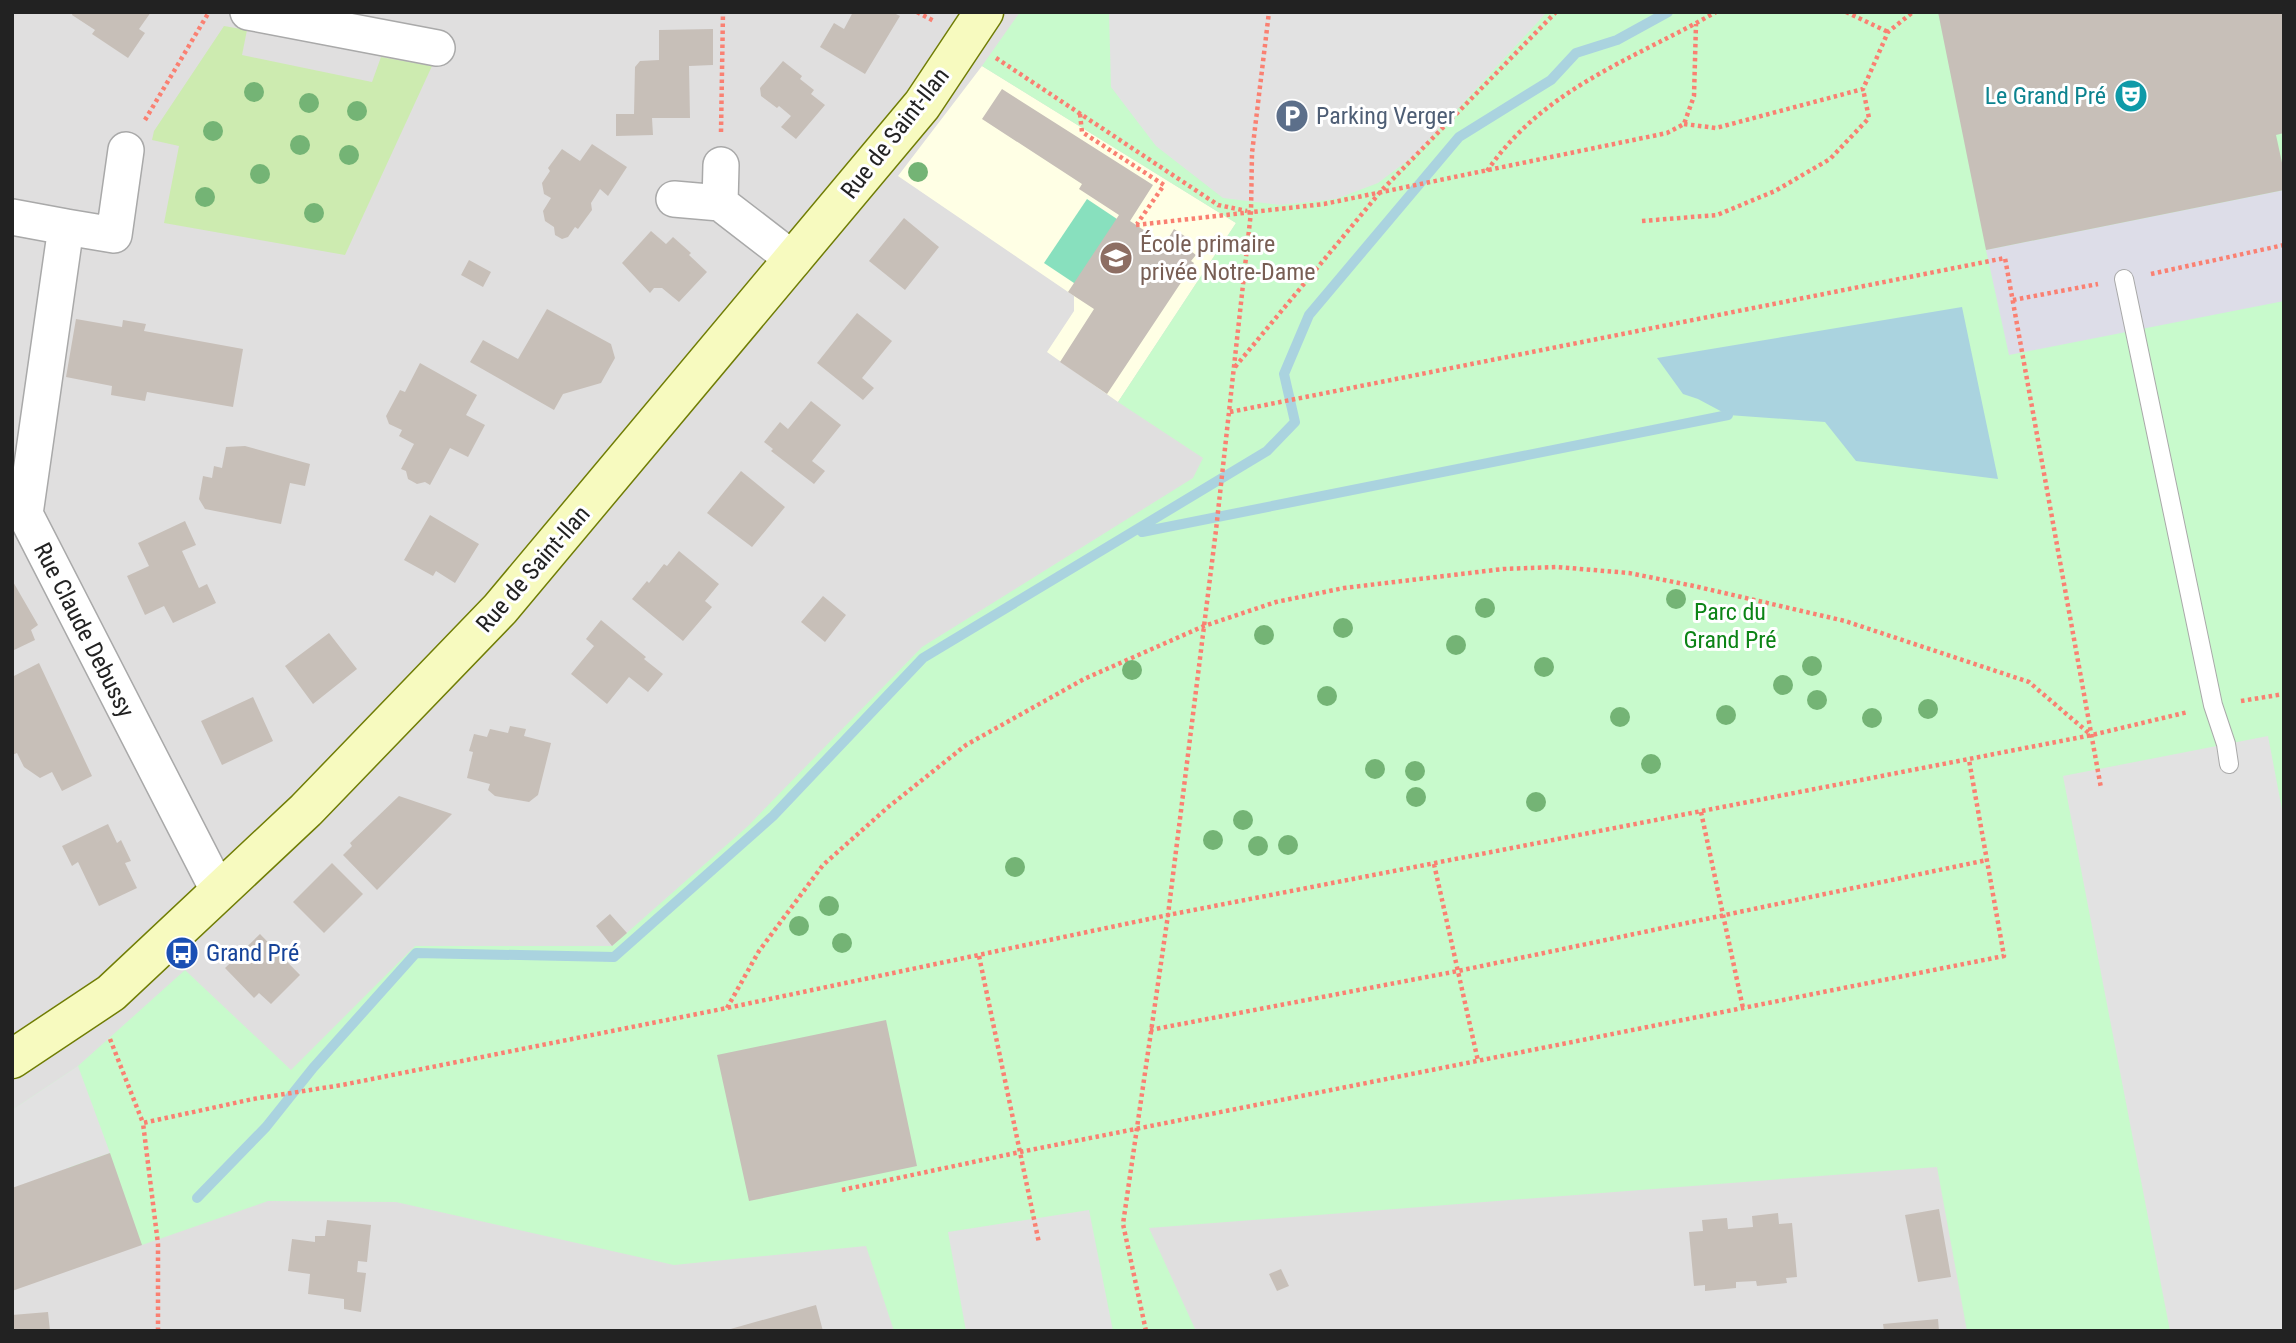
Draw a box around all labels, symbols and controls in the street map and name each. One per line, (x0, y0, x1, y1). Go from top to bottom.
street label: Rue de Saint-Ilan (835, 62, 955, 204)
theatre icon: Le Grand Pré (2112, 77, 2150, 115)
place label: Le Grand Pré (1985, 82, 2106, 110)
parking icon: Parking Verger (1273, 97, 1311, 135)
place label: Parking Verger (1316, 102, 1455, 130)
place label: École primaire privée Notre-Dame (1140, 230, 1316, 286)
school or university icon: École primaire privée Notre-Dame (1097, 239, 1135, 277)
street label: Rue de Saint-Ilan (470, 500, 596, 638)
street label: Rue Claude Debussy (28, 538, 140, 722)
park label: Parc du Grand Pré (1683, 598, 1777, 654)
bus stop icon: Grand Pré (163, 934, 201, 972)
place label: Grand Pré (206, 939, 299, 967)

